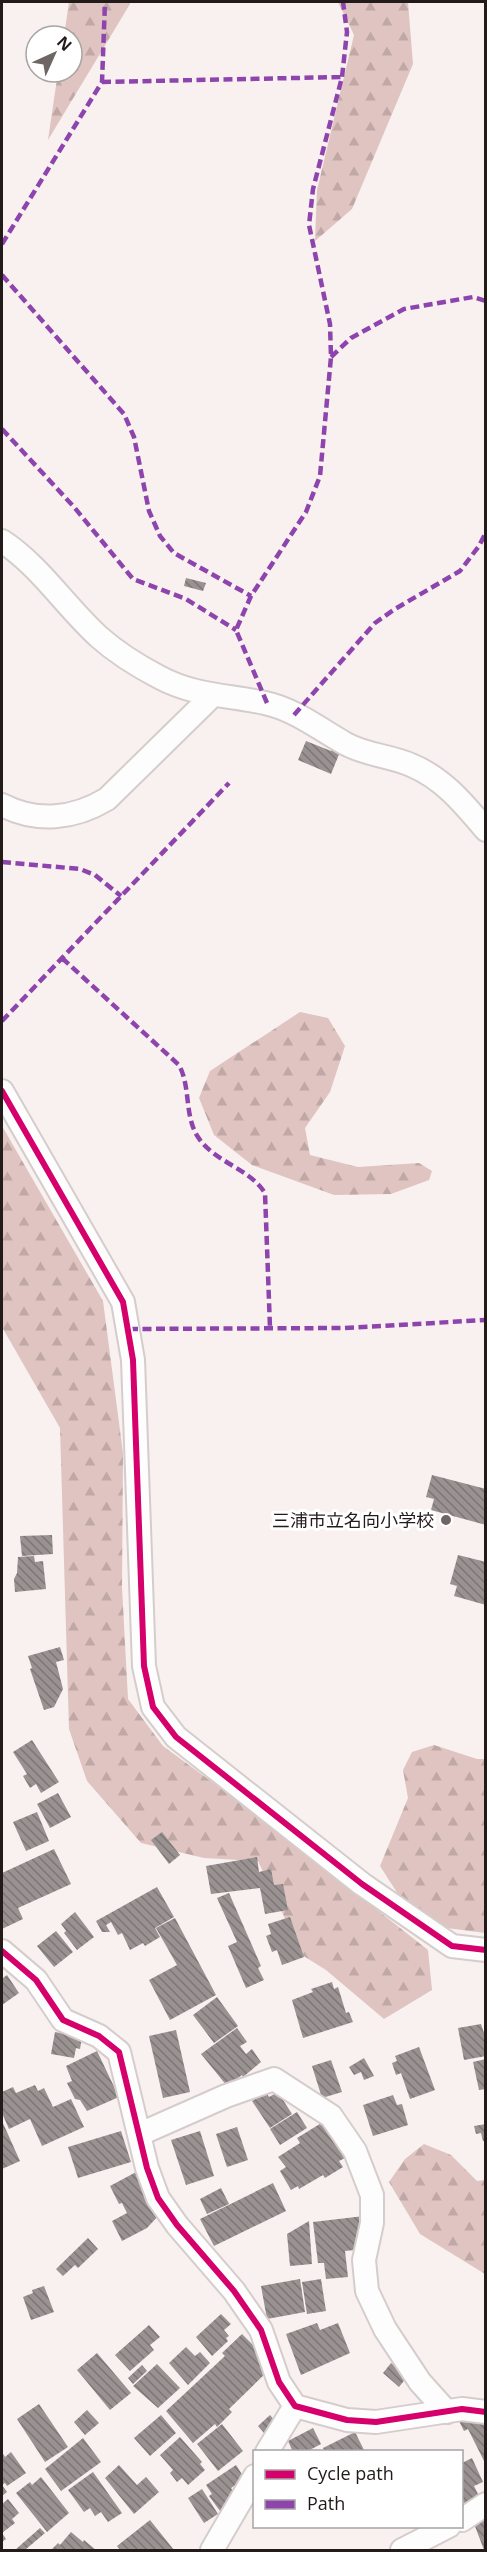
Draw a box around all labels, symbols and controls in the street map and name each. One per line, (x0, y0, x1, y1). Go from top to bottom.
north arrow (24, 24, 84, 84)
text: N (52, 31, 77, 56)
place label: 三浦市立名向小学校 (272, 1508, 434, 1532)
marker: 三浦市立名向小学校 (439, 1513, 453, 1527)
legend (253, 2450, 463, 2528)
text: Cycle path (307, 2461, 394, 2485)
text: Path (307, 2491, 345, 2515)

